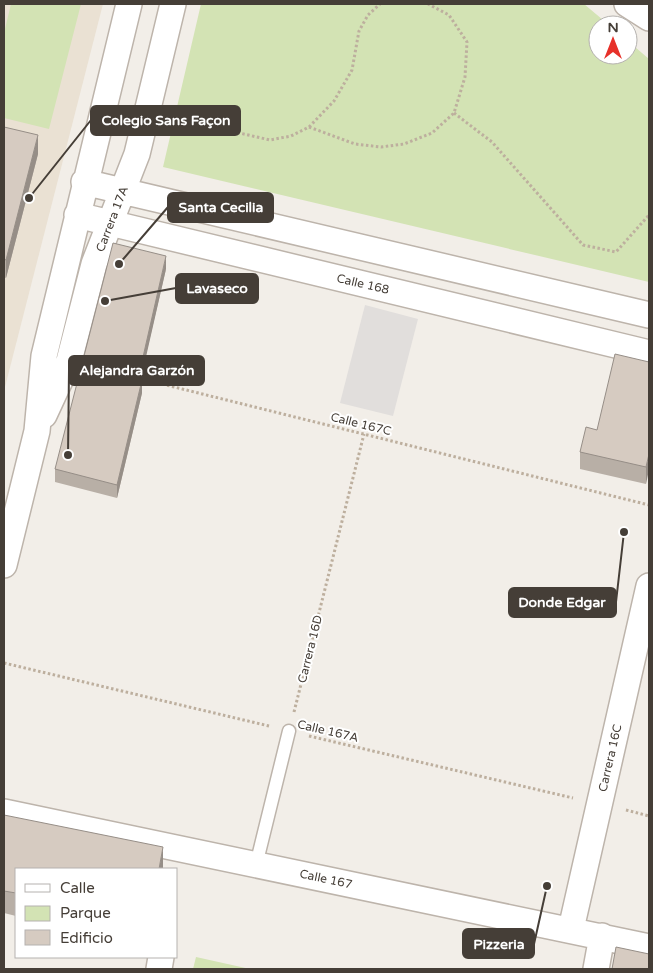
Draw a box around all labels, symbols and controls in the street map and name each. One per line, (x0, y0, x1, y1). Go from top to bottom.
north arrow (588, 15, 638, 65)
text: N (607, 19, 619, 36)
callout: Colegio Sans Façon (91, 106, 240, 135)
text: Colegio Sans Façon (101, 112, 231, 129)
street label: Carrera 17A (93, 184, 131, 254)
callout: Santa Cecilia (168, 193, 273, 222)
text: Santa Cecilia (179, 199, 264, 216)
street label: Calle 168 (335, 271, 391, 297)
callout: Lavaseco (176, 274, 258, 303)
text: Lavaseco (186, 280, 248, 297)
callout: Alejandra Garzón (69, 356, 204, 385)
text: Alejandra Garzón (79, 362, 195, 379)
street label: Calle 167C (329, 410, 393, 438)
callout: Donde Edgar (509, 588, 616, 617)
text: Donde Edgar (518, 594, 606, 611)
street label: Carrera 16D (295, 614, 325, 684)
street label: Calle 167A (296, 717, 360, 745)
street label: Carrera 16C (595, 723, 625, 793)
street label: Calle 167 (298, 867, 354, 891)
legend (15, 868, 178, 958)
text: Calle (60, 879, 95, 897)
text: Parque (60, 904, 111, 922)
text: Edificio (60, 929, 113, 947)
callout: Pizzeria (463, 929, 534, 958)
text: Pizzeria (473, 936, 525, 953)

